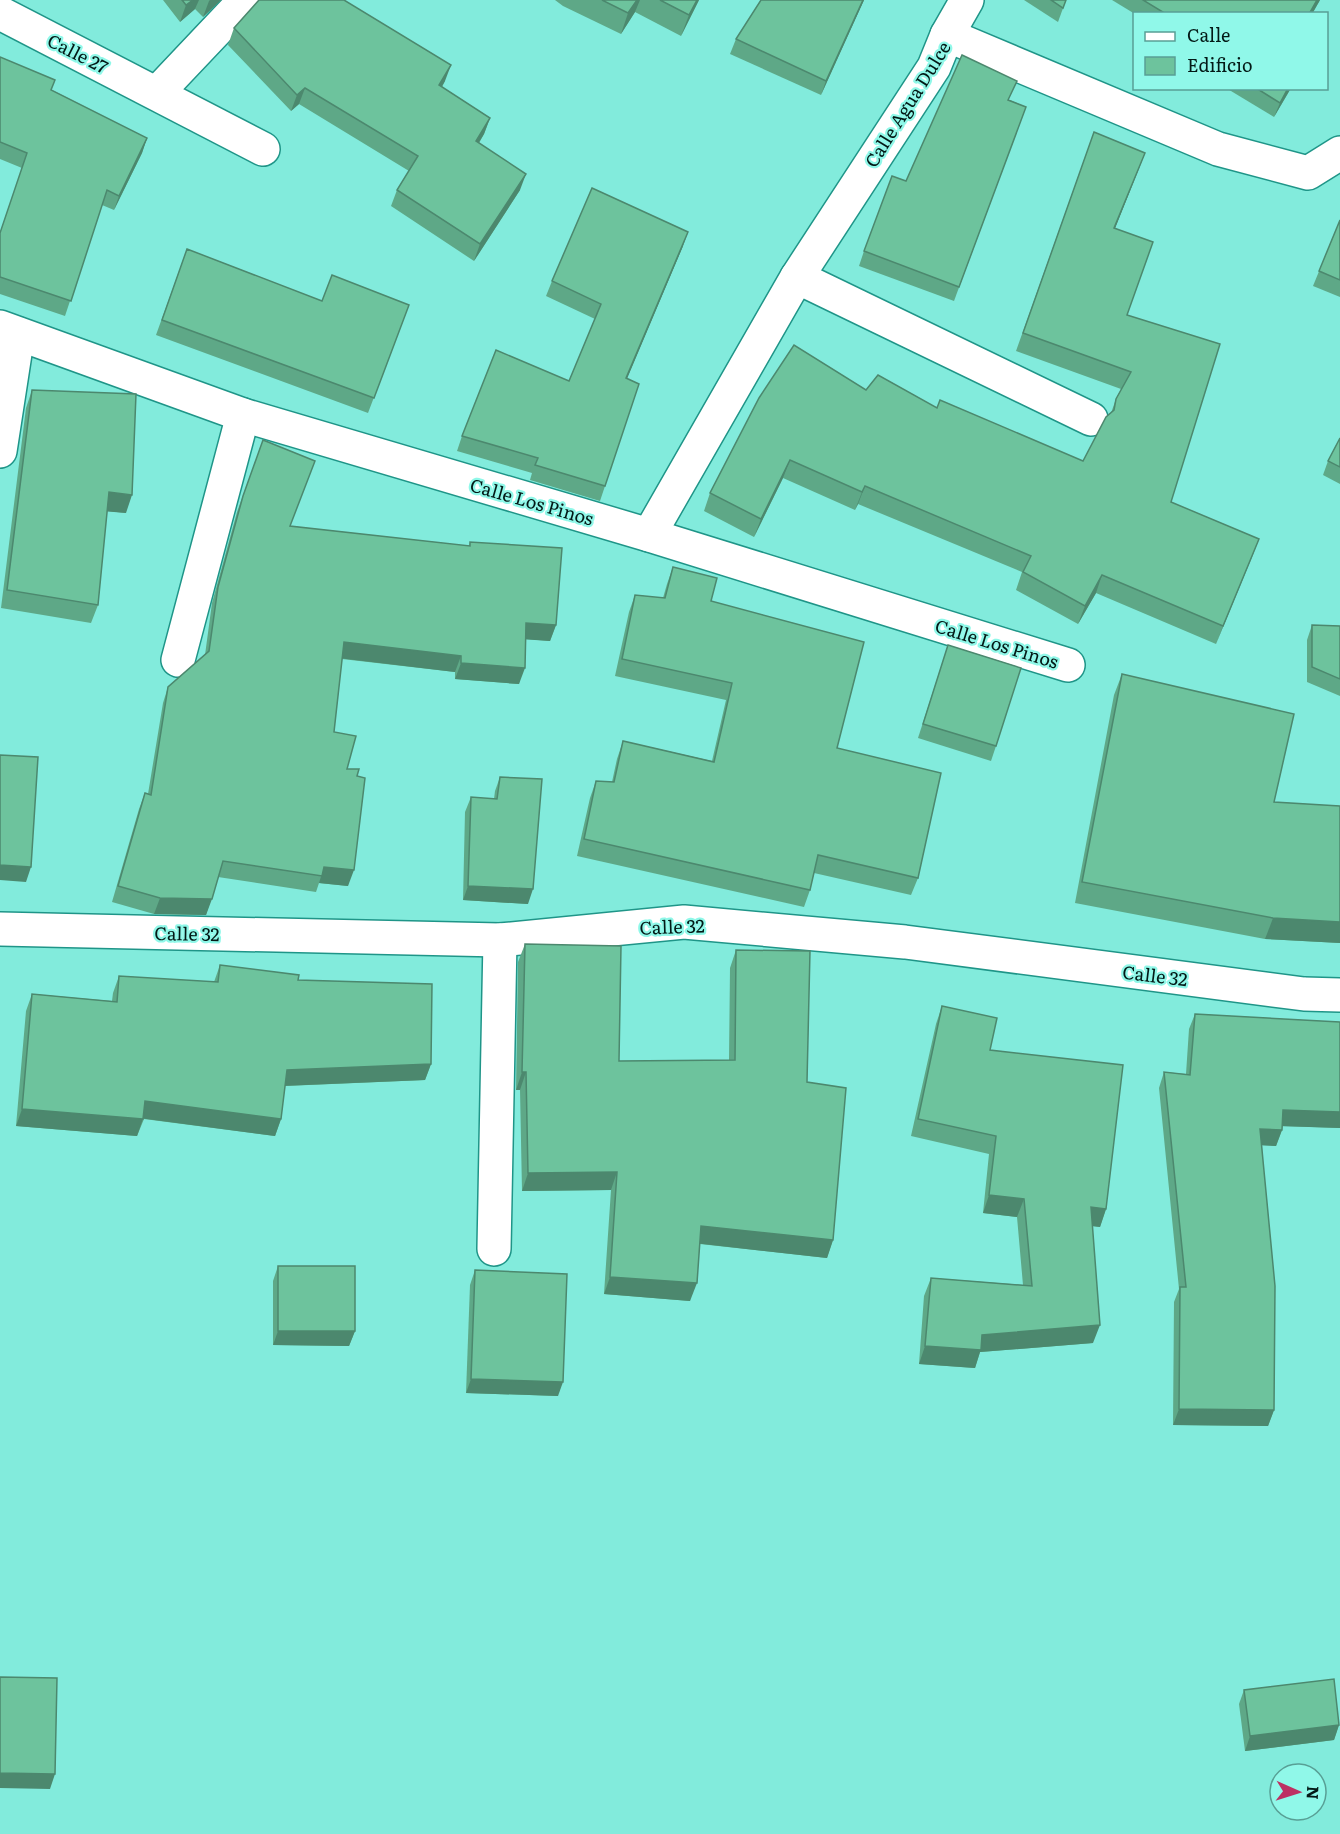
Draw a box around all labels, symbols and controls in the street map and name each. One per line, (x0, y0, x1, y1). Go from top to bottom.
legend (1133, 12, 1328, 90)
text: Calle (1187, 21, 1230, 48)
street label: Calle 27 (43, 26, 113, 80)
street label: Calle Agua Dulce (857, 36, 957, 172)
text: Edificio (1187, 51, 1253, 78)
street label: Calle Los Pinos (467, 470, 597, 532)
street label: Calle Los Pinos (932, 611, 1062, 675)
street label: Calle 32 (639, 911, 705, 941)
street label: Calle 32 (154, 919, 220, 947)
street label: Calle 32 (1121, 958, 1189, 992)
north arrow (1268, 1762, 1328, 1822)
text: N (1302, 1785, 1326, 1800)

